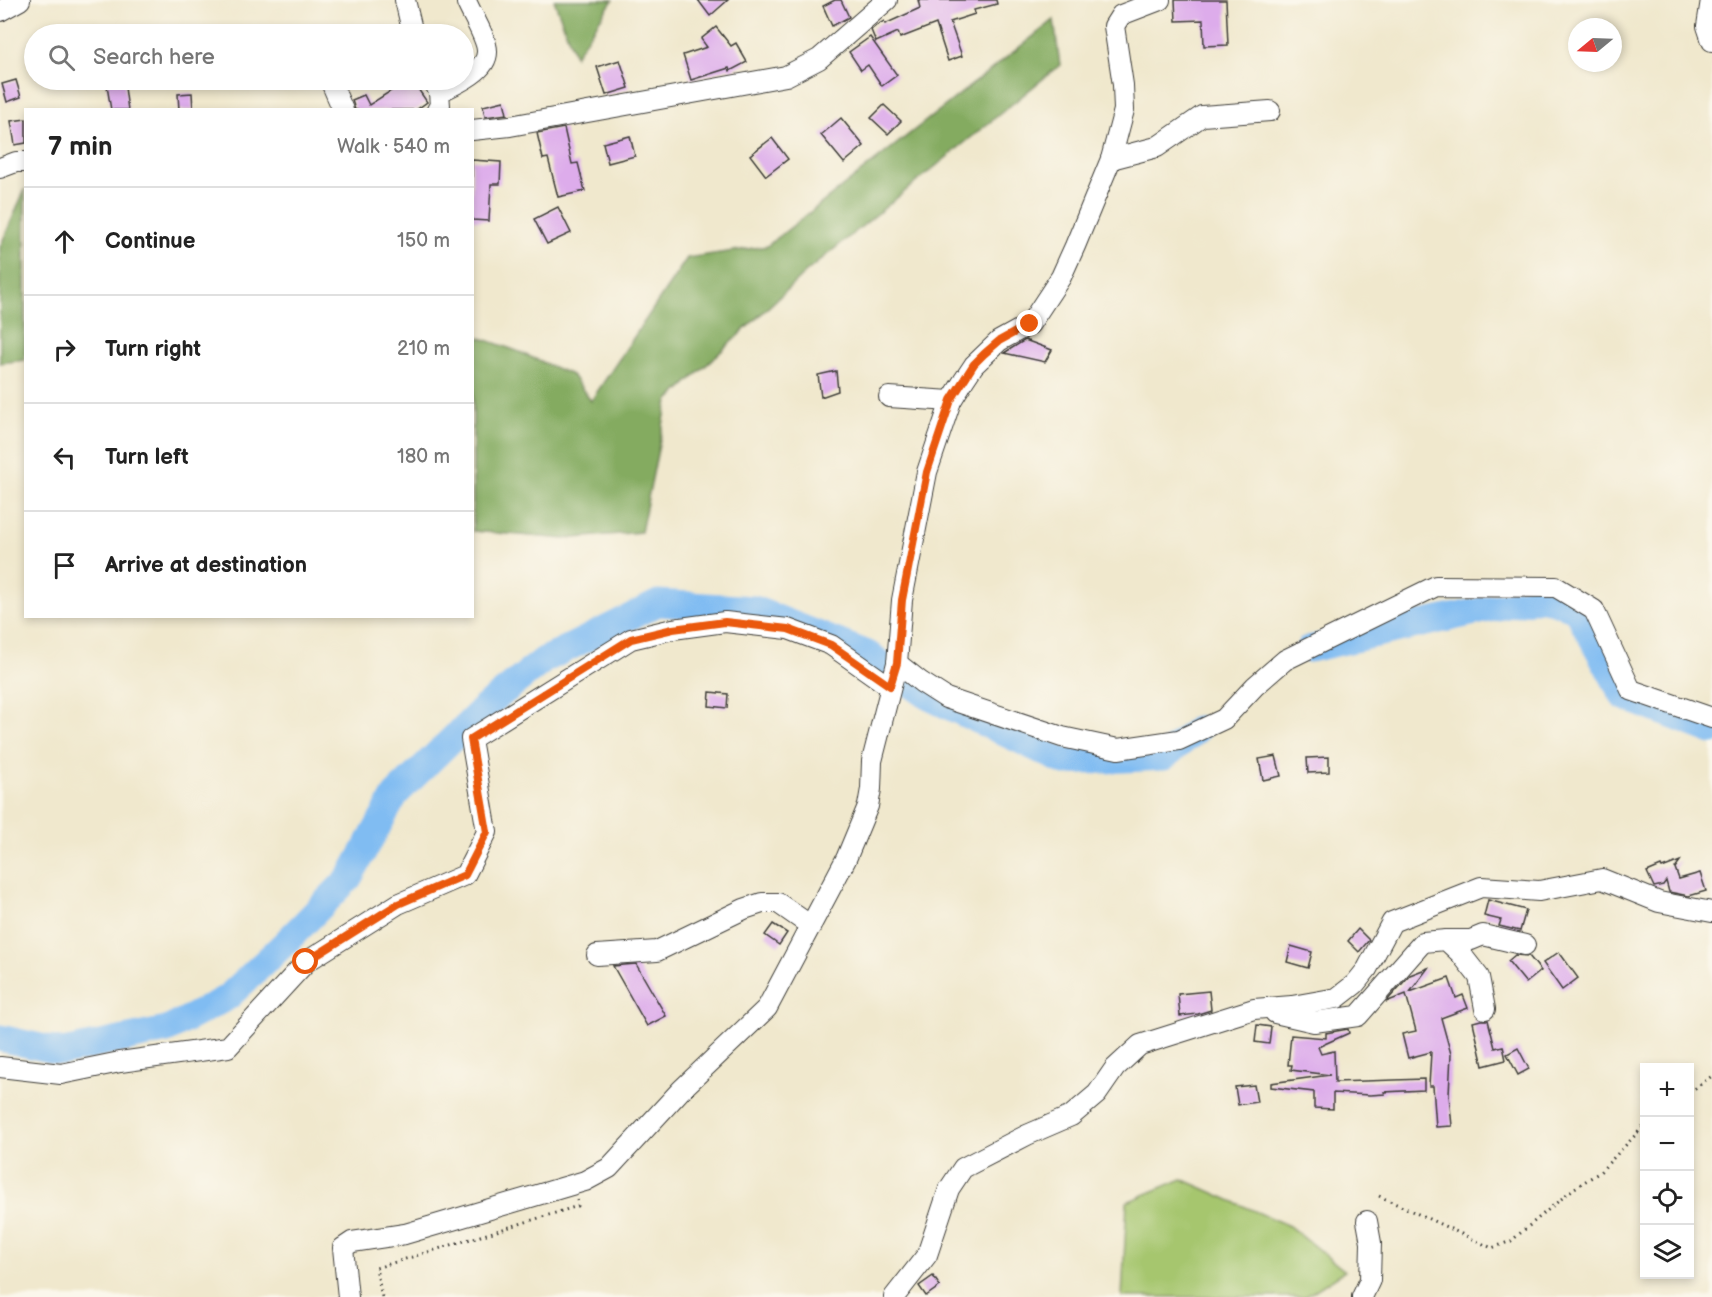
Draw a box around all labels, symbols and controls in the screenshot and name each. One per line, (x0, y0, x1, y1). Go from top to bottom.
north arrow (1568, 18, 1622, 72)
search box (24, 24, 474, 90)
icon: search (45, 41, 78, 74)
text: Search here (93, 44, 215, 71)
text: 7 min (48, 132, 112, 163)
text: Walk · 540 m (337, 135, 450, 159)
icon: ahead (48, 225, 81, 258)
text: Continue (105, 228, 195, 255)
text: 150 m (397, 229, 450, 253)
route end (1016, 310, 1042, 336)
icon: right (48, 333, 81, 366)
text: Turn right (105, 336, 201, 363)
text: 210 m (397, 337, 450, 361)
icon: left (48, 441, 81, 474)
text: Turn left (105, 444, 189, 471)
text: 180 m (397, 445, 450, 469)
icon: arrive (48, 549, 81, 582)
text: Arrive at destination (105, 552, 307, 579)
route start (292, 948, 318, 974)
map controls (1640, 1063, 1694, 1279)
button: + (1640, 1063, 1694, 1117)
button: − (1640, 1117, 1694, 1171)
button: locate (1640, 1171, 1694, 1225)
button: layers (1640, 1225, 1694, 1279)

